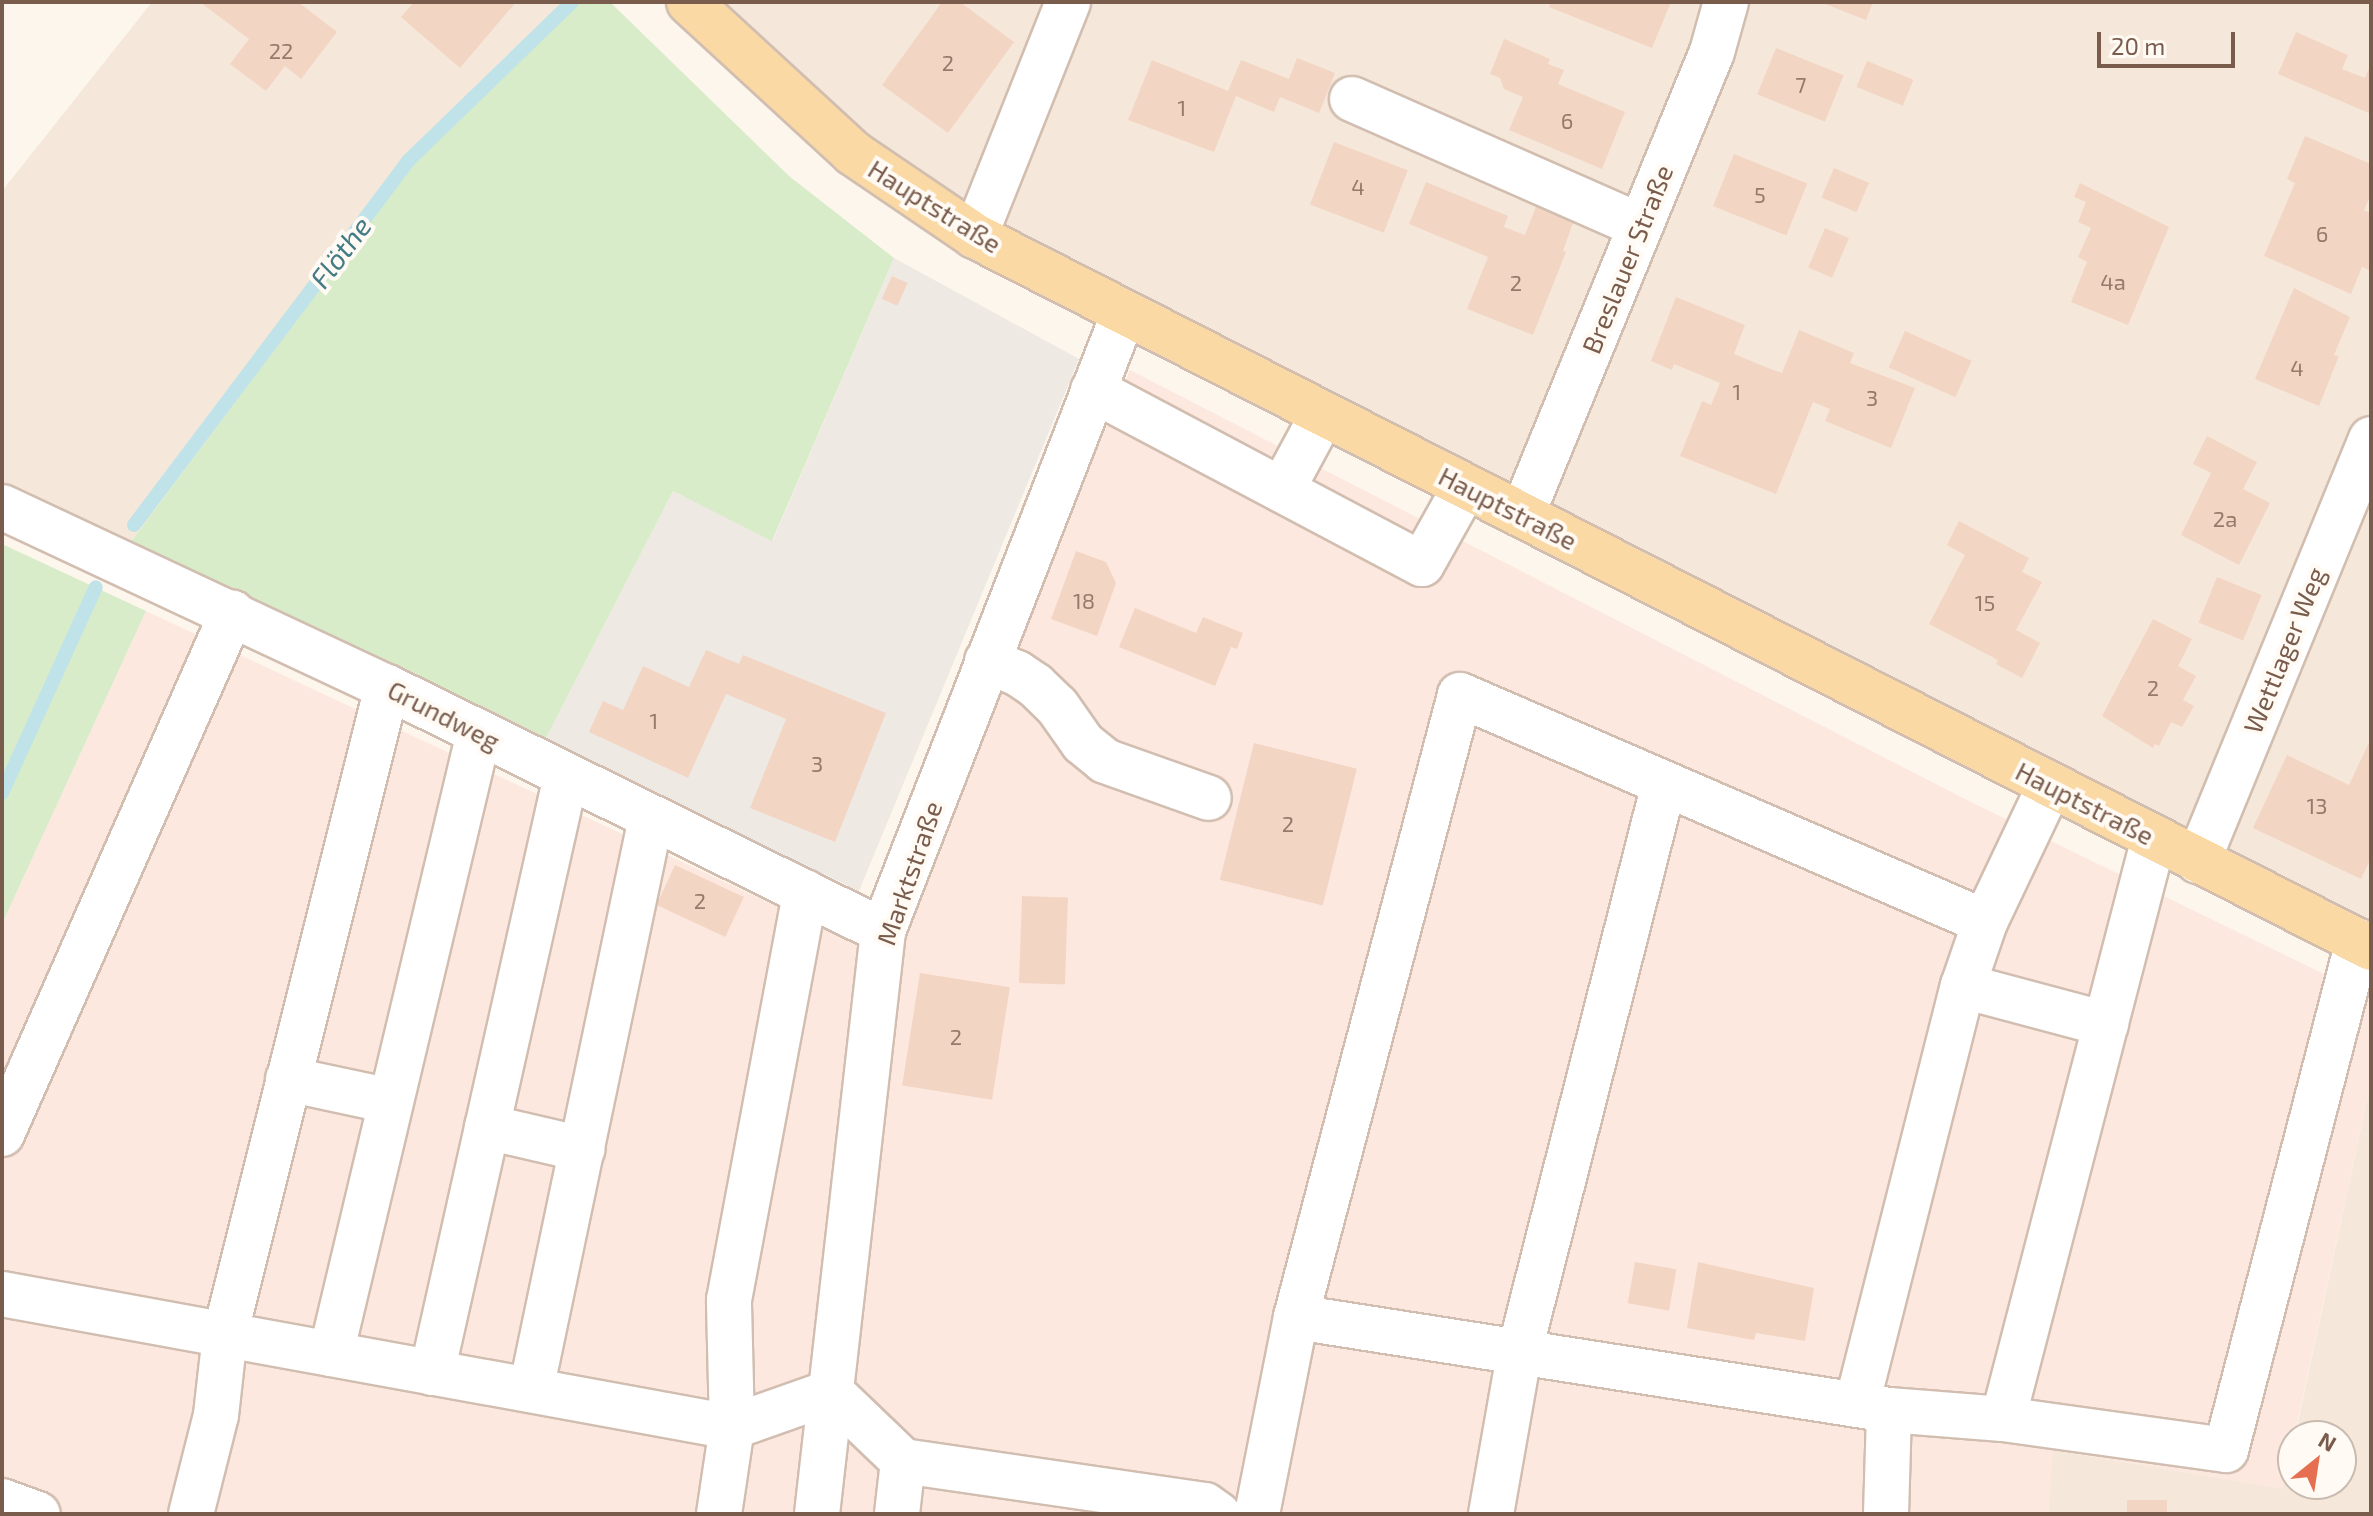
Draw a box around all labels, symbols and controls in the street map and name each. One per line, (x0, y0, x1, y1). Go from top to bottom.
scale bar (2101, 16, 2239, 66)
text: 20 m (2111, 31, 2165, 60)
house number: 22 (269, 38, 293, 64)
house number: 2 (942, 50, 954, 76)
house number: 7 (1795, 72, 1807, 98)
house number: 1 (1178, 95, 1186, 121)
house number: 6 (1561, 108, 1573, 134)
street label: Hauptstraße (863, 153, 1007, 259)
street label: Breslauer Straße (1575, 160, 1679, 358)
house number: 4 (1351, 174, 1365, 200)
house number: 5 (1754, 182, 1766, 208)
water label: Flöthe (302, 210, 378, 294)
house number: 6 (2316, 221, 2328, 247)
house number: 4a (2100, 269, 2126, 295)
house number: 2 (1510, 270, 1522, 296)
house number: 4 (2290, 355, 2304, 381)
house number: 1 (1733, 379, 1741, 405)
house number: 3 (1866, 385, 1878, 411)
street label: Hauptstraße (1434, 460, 1582, 556)
house number: 2a (2213, 506, 2237, 532)
street label: Wettlager Weg (2236, 562, 2332, 738)
house number: 18 (1073, 588, 1095, 614)
house number: 15 (1975, 590, 1995, 616)
street label: Grundweg (383, 674, 505, 756)
house number: 2 (2147, 675, 2159, 701)
house number: 1 (650, 708, 658, 734)
house number: 3 (811, 751, 823, 777)
street label: Hauptstraße (2011, 755, 2159, 851)
house number: 13 (2307, 793, 2327, 819)
street label: Marktstraße (870, 797, 948, 949)
house number: 2 (1282, 811, 1294, 837)
house number: 2 (694, 888, 706, 914)
house number: 2 (950, 1024, 962, 1050)
north arrow (2277, 1420, 2357, 1500)
text: N (2315, 1426, 2341, 1456)

